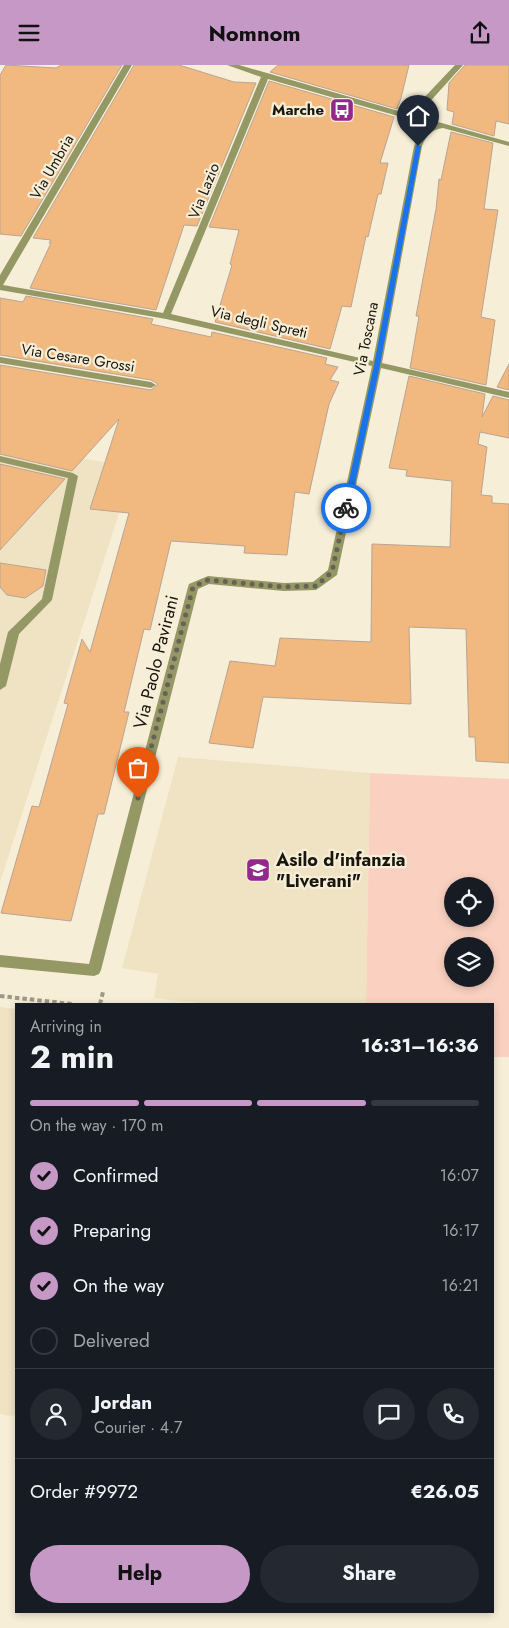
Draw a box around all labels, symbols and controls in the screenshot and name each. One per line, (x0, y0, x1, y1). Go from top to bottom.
text: Nomnom (208, 17, 301, 49)
icon: menu (15, 19, 43, 47)
icon: share (466, 19, 494, 47)
pin (397, 95, 439, 146)
bus stop icon: Marche (329, 97, 355, 123)
place label: Marche (272, 99, 324, 121)
icon: home (404, 102, 432, 130)
street label: Via Umbria (25, 131, 79, 203)
street label: Via Lazio (183, 160, 225, 222)
street label: Via degli Spreti (208, 300, 310, 344)
street label: Via Toscana (348, 300, 384, 378)
street label: Via Cesare Grossi (20, 338, 136, 378)
courier (321, 483, 371, 533)
icon: bike (332, 494, 360, 522)
street label: Via Paolo Pavirani (127, 592, 185, 732)
pin (117, 747, 159, 798)
icon: bag (124, 754, 152, 782)
place label: Asilo d'infanzia "Liverani" (275, 847, 406, 894)
school or university icon: Asilo d'infanzia "Liverani" (245, 857, 271, 883)
map controls (444, 877, 494, 987)
button: locate (444, 877, 494, 927)
button: layers (444, 937, 494, 987)
text: Arriving in (30, 1015, 102, 1038)
text: 16:31–16:36 (361, 1032, 479, 1059)
text: 2 min (30, 1034, 114, 1080)
text: On the way · 170 m (30, 1114, 164, 1137)
icon: check (30, 1162, 58, 1190)
text: Confirmed (73, 1162, 159, 1189)
text: 16:07 (440, 1164, 479, 1187)
icon: check (30, 1217, 58, 1245)
text: Preparing (73, 1217, 151, 1244)
text: 16:17 (442, 1219, 479, 1242)
icon: check (30, 1272, 58, 1300)
text: On the way (73, 1272, 164, 1299)
text: 16:21 (441, 1274, 479, 1297)
text: Delivered (73, 1327, 150, 1354)
button: person (30, 1388, 82, 1440)
button: chat (363, 1388, 415, 1440)
button: phone (427, 1388, 479, 1440)
text: Jordan (94, 1389, 152, 1416)
text: Courier · 4.7 (94, 1416, 182, 1439)
text: Order #9972 (30, 1478, 138, 1505)
text: €26.05 (410, 1478, 479, 1505)
button: Help (30, 1545, 250, 1603)
button: Share (260, 1545, 479, 1603)

